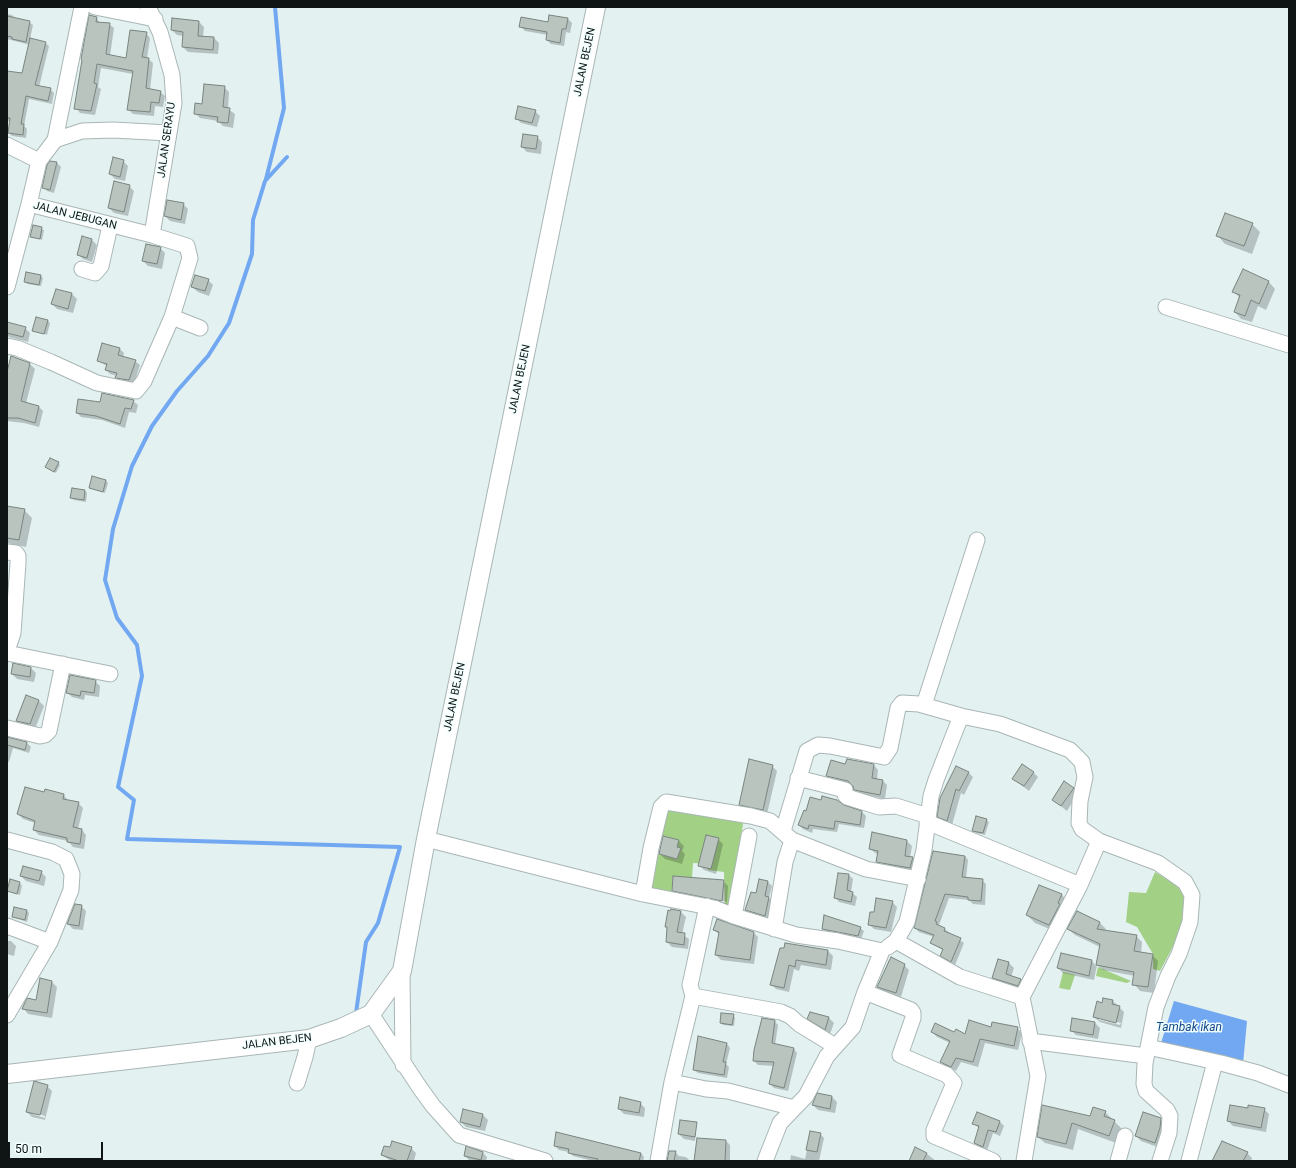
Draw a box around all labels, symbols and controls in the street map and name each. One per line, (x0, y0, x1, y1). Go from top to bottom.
street label: JALAN BEJEN (571, 26, 599, 98)
street label: JALAN SERAYU (155, 101, 179, 179)
street label: JALAN JEBUGAN (32, 199, 118, 233)
street label: JALAN BEJEN (506, 343, 534, 415)
street label: JALAN BEJEN (441, 661, 469, 733)
water label: Tambak ikan (1156, 1021, 1222, 1035)
street label: JALAN BEJEN (241, 1031, 313, 1053)
scale bar (10, 1134, 105, 1160)
text: 50 m (15, 1142, 42, 1156)

